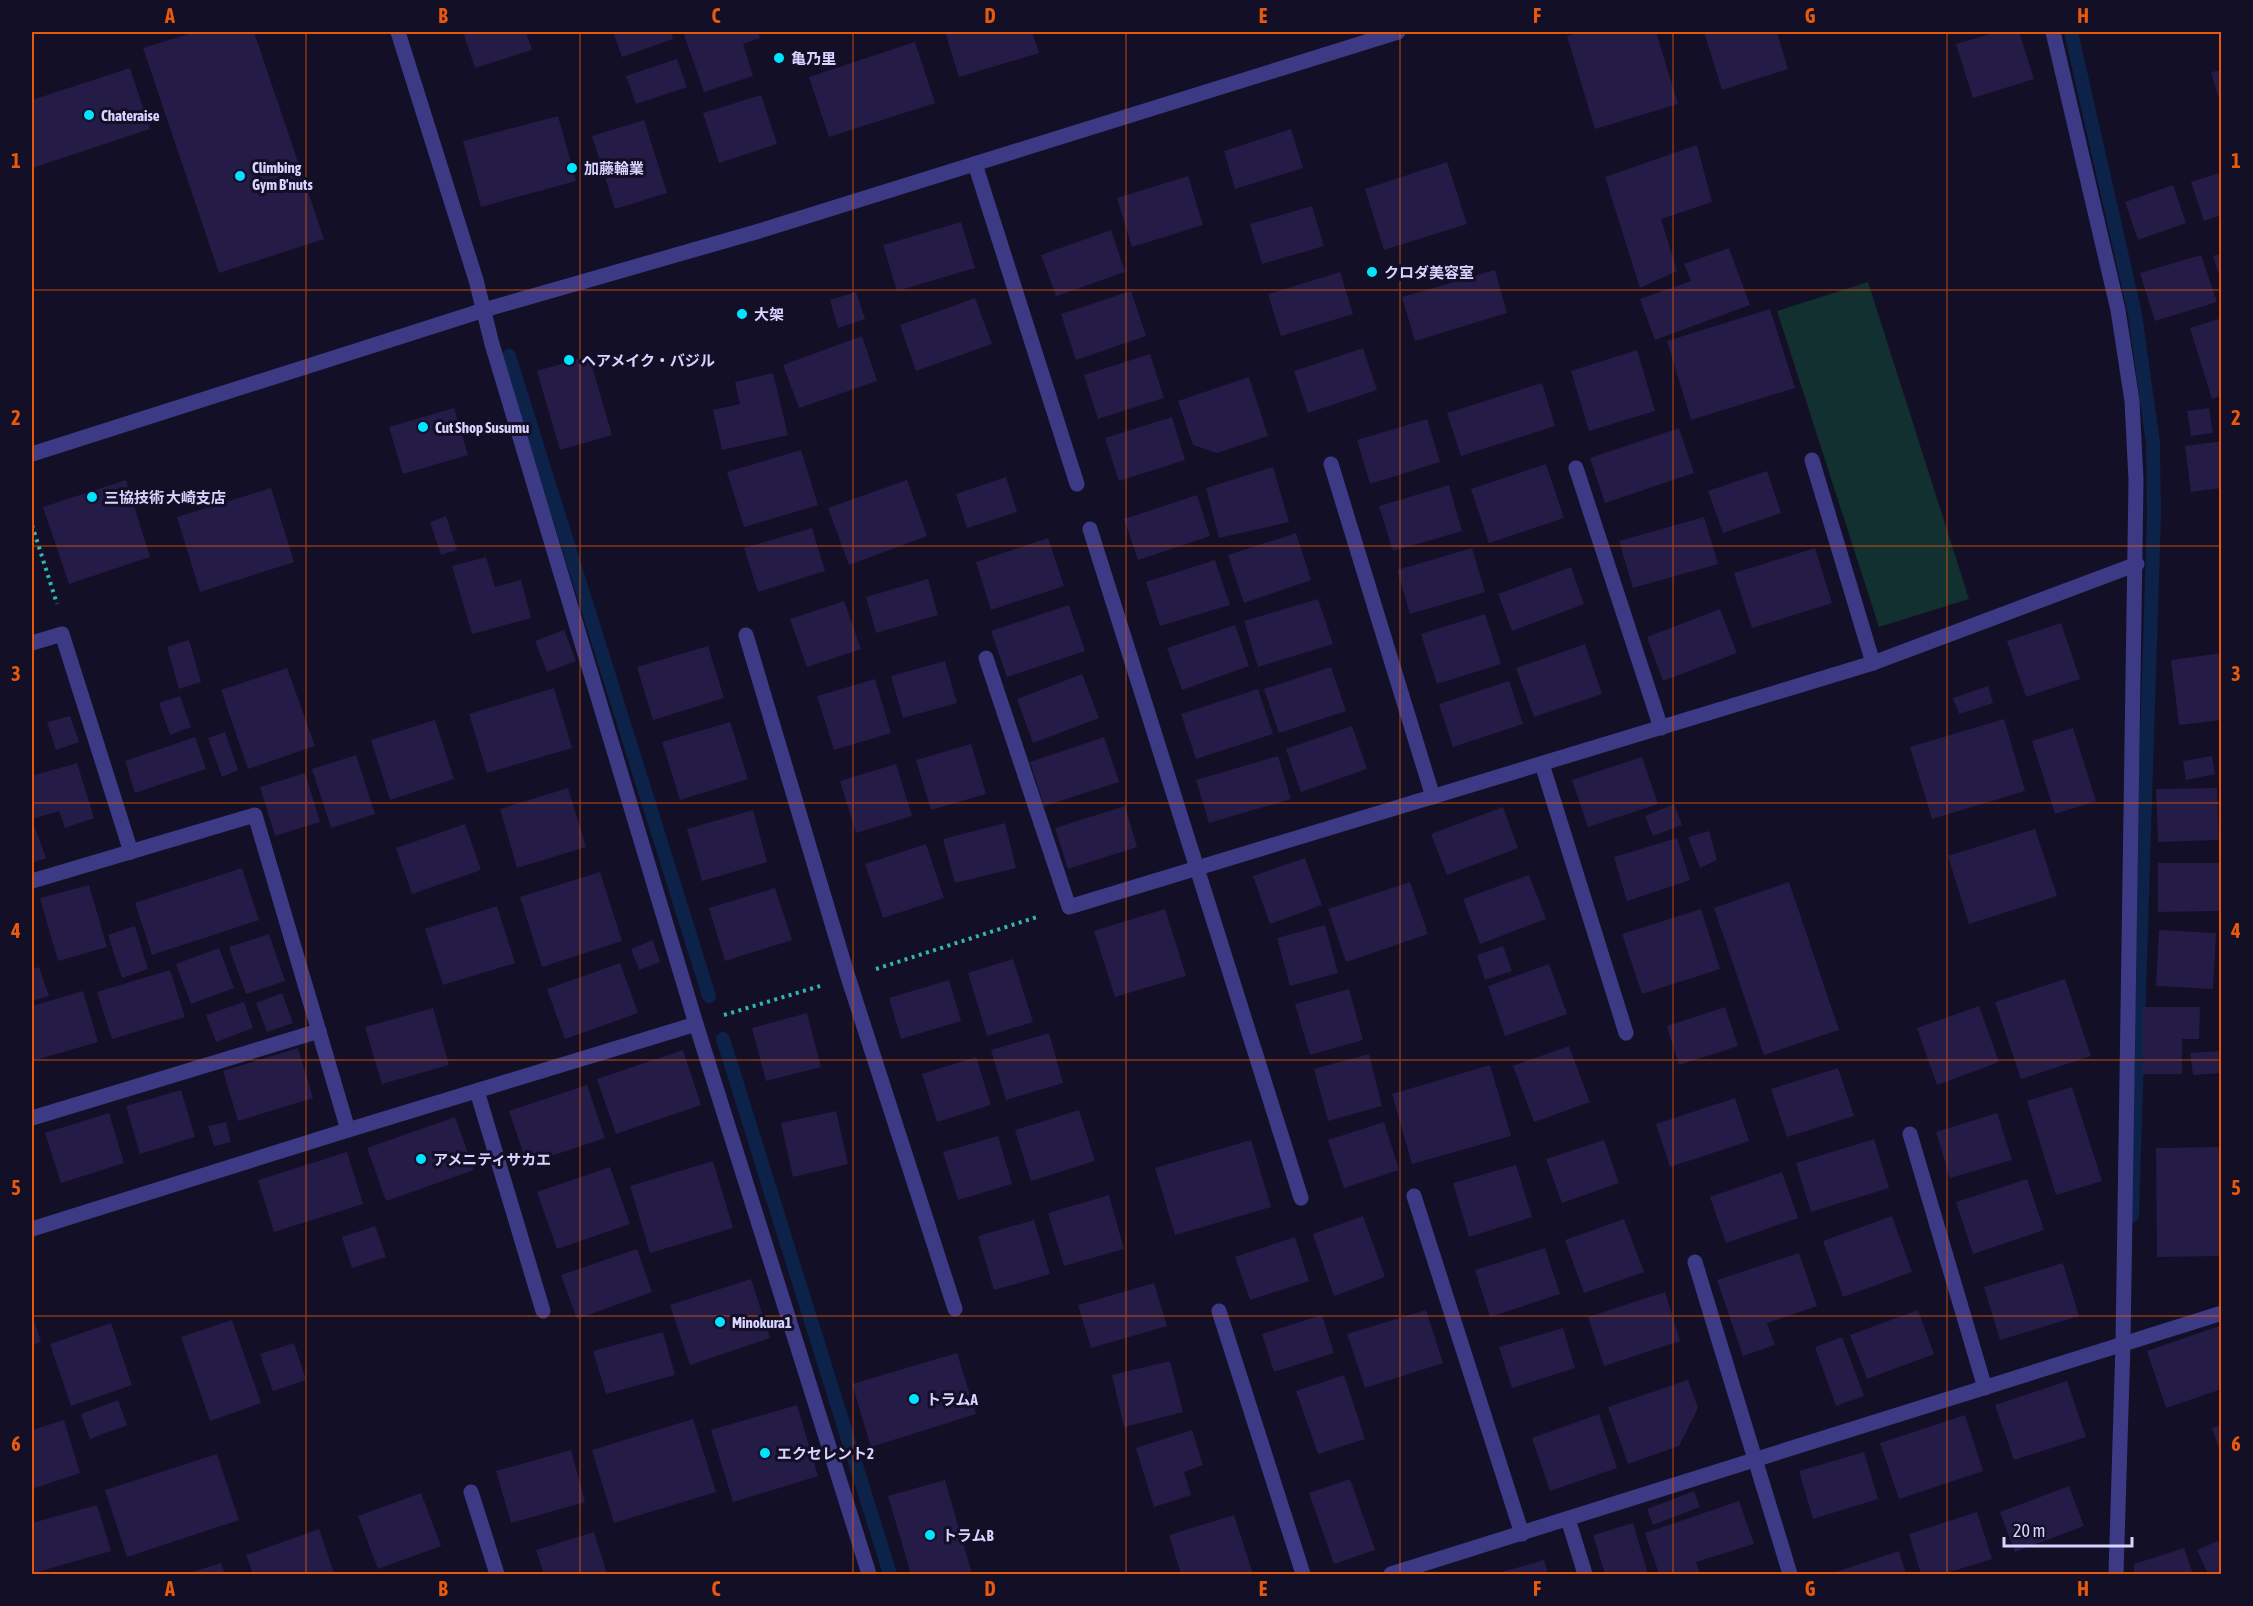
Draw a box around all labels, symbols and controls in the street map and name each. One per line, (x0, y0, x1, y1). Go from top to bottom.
text: A (164, 4, 175, 27)
text: B (438, 4, 448, 27)
text: C (712, 4, 721, 27)
text: D (984, 4, 996, 27)
text: E (1259, 4, 1268, 27)
text: F (1533, 4, 1541, 27)
text: G (1805, 4, 1816, 27)
text: H (2077, 4, 2089, 27)
place label: 亀乃里 (791, 50, 836, 67)
marker: 亀乃里 (772, 51, 786, 65)
place label: Chateraise (101, 107, 160, 124)
marker: Chateraise (82, 108, 96, 122)
text: 1 (11, 149, 21, 172)
text: 1 (2231, 149, 2241, 172)
place label: Climbing Gym B'nuts (252, 159, 313, 193)
place label: 加藤輪業 (584, 160, 644, 177)
marker: 加藤輪業 (565, 161, 579, 175)
marker: Climbing Gym B'nuts (233, 169, 247, 183)
place label: クロダ美容室 (1384, 264, 1474, 281)
marker: クロダ美容室 (1365, 265, 1379, 279)
place label: 大架 (754, 306, 784, 323)
marker: 大架 (735, 307, 749, 321)
place label: ヘアメイク・バジル (581, 352, 715, 369)
marker: ヘアメイク・バジル (562, 353, 576, 367)
text: 2 (11, 406, 21, 429)
text: 2 (2231, 406, 2241, 429)
place label: Cut Shop Susumu (435, 419, 529, 436)
marker: Cut Shop Susumu (416, 420, 430, 434)
place label: 三協技術 大崎支店 (104, 489, 226, 506)
marker: 三協技術 大崎支店 (85, 490, 99, 504)
text: 3 (11, 662, 21, 685)
text: 3 (2231, 662, 2241, 685)
text: 4 (10, 919, 21, 942)
text: 4 (2230, 919, 2241, 942)
place label: アメニティサカエ (433, 1151, 551, 1168)
marker: アメニティサカエ (414, 1152, 428, 1166)
text: 5 (11, 1176, 21, 1199)
text: 5 (2231, 1176, 2241, 1199)
place label: Minokura1 (732, 1314, 792, 1331)
marker: Minokura1 (713, 1315, 727, 1329)
place label: トラムA (926, 1391, 979, 1408)
marker: トラムA (907, 1392, 921, 1406)
text: 6 (11, 1432, 21, 1455)
text: 6 (2231, 1432, 2241, 1455)
place label: エクセレント2 (777, 1445, 874, 1462)
marker: エクセレント2 (758, 1446, 772, 1460)
scale bar (2004, 1510, 2132, 1548)
text: 20 m (2013, 1520, 2045, 1541)
place label: トラムB (942, 1527, 995, 1544)
marker: トラムB (923, 1528, 937, 1542)
text: A (164, 1577, 175, 1600)
text: B (438, 1577, 448, 1600)
text: C (712, 1577, 721, 1600)
text: D (984, 1577, 996, 1600)
text: E (1259, 1577, 1268, 1600)
text: F (1533, 1577, 1541, 1600)
text: G (1805, 1577, 1816, 1600)
text: H (2077, 1577, 2089, 1600)

